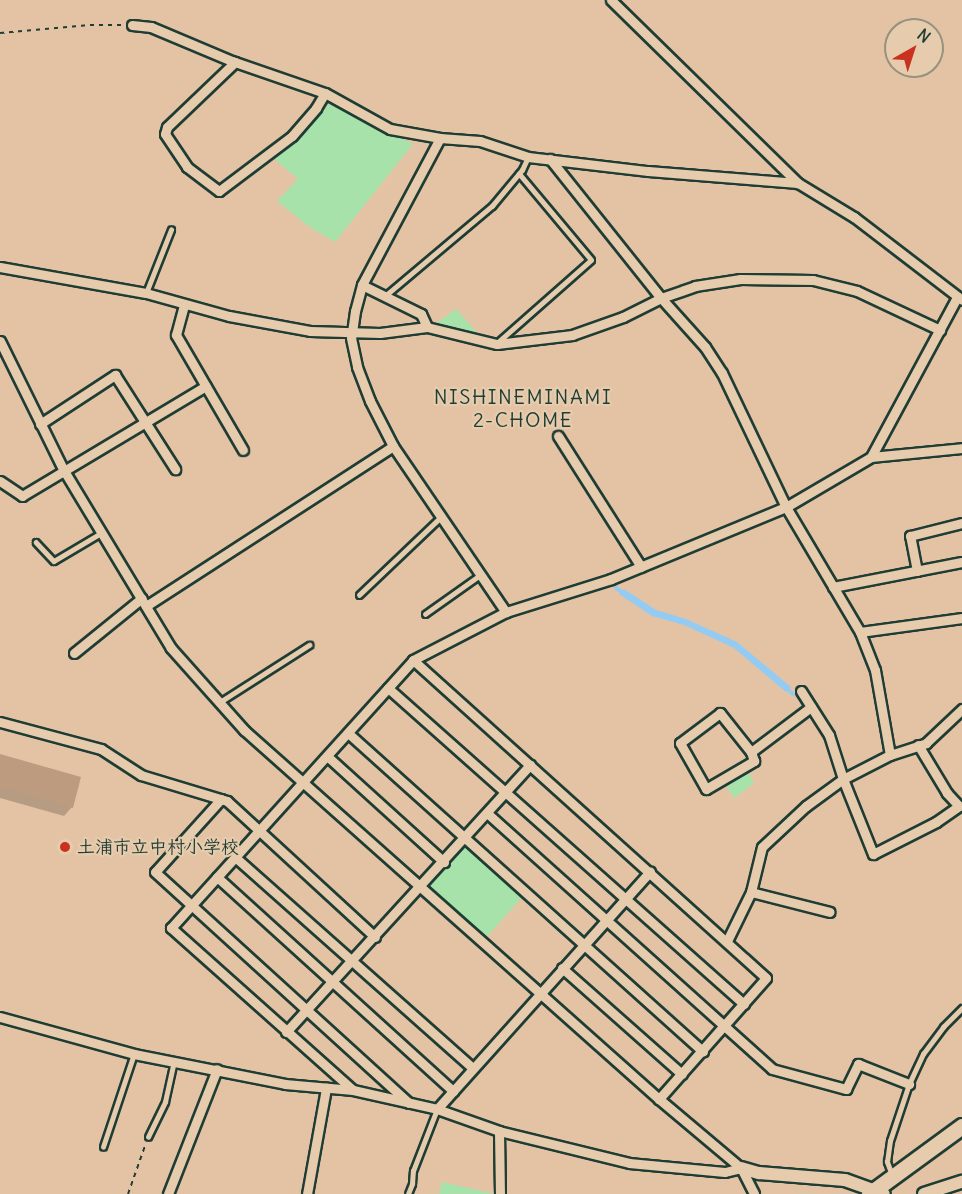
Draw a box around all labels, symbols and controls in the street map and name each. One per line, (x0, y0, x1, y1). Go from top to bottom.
north arrow (884, 18, 944, 78)
text: N (913, 24, 935, 47)
district label: NISHINEMINAMI 2-CHOME (434, 384, 612, 431)
place label: 土浦市立中村小学校 (77, 836, 239, 858)
marker: 土浦市立中村小学校 (58, 840, 72, 854)

